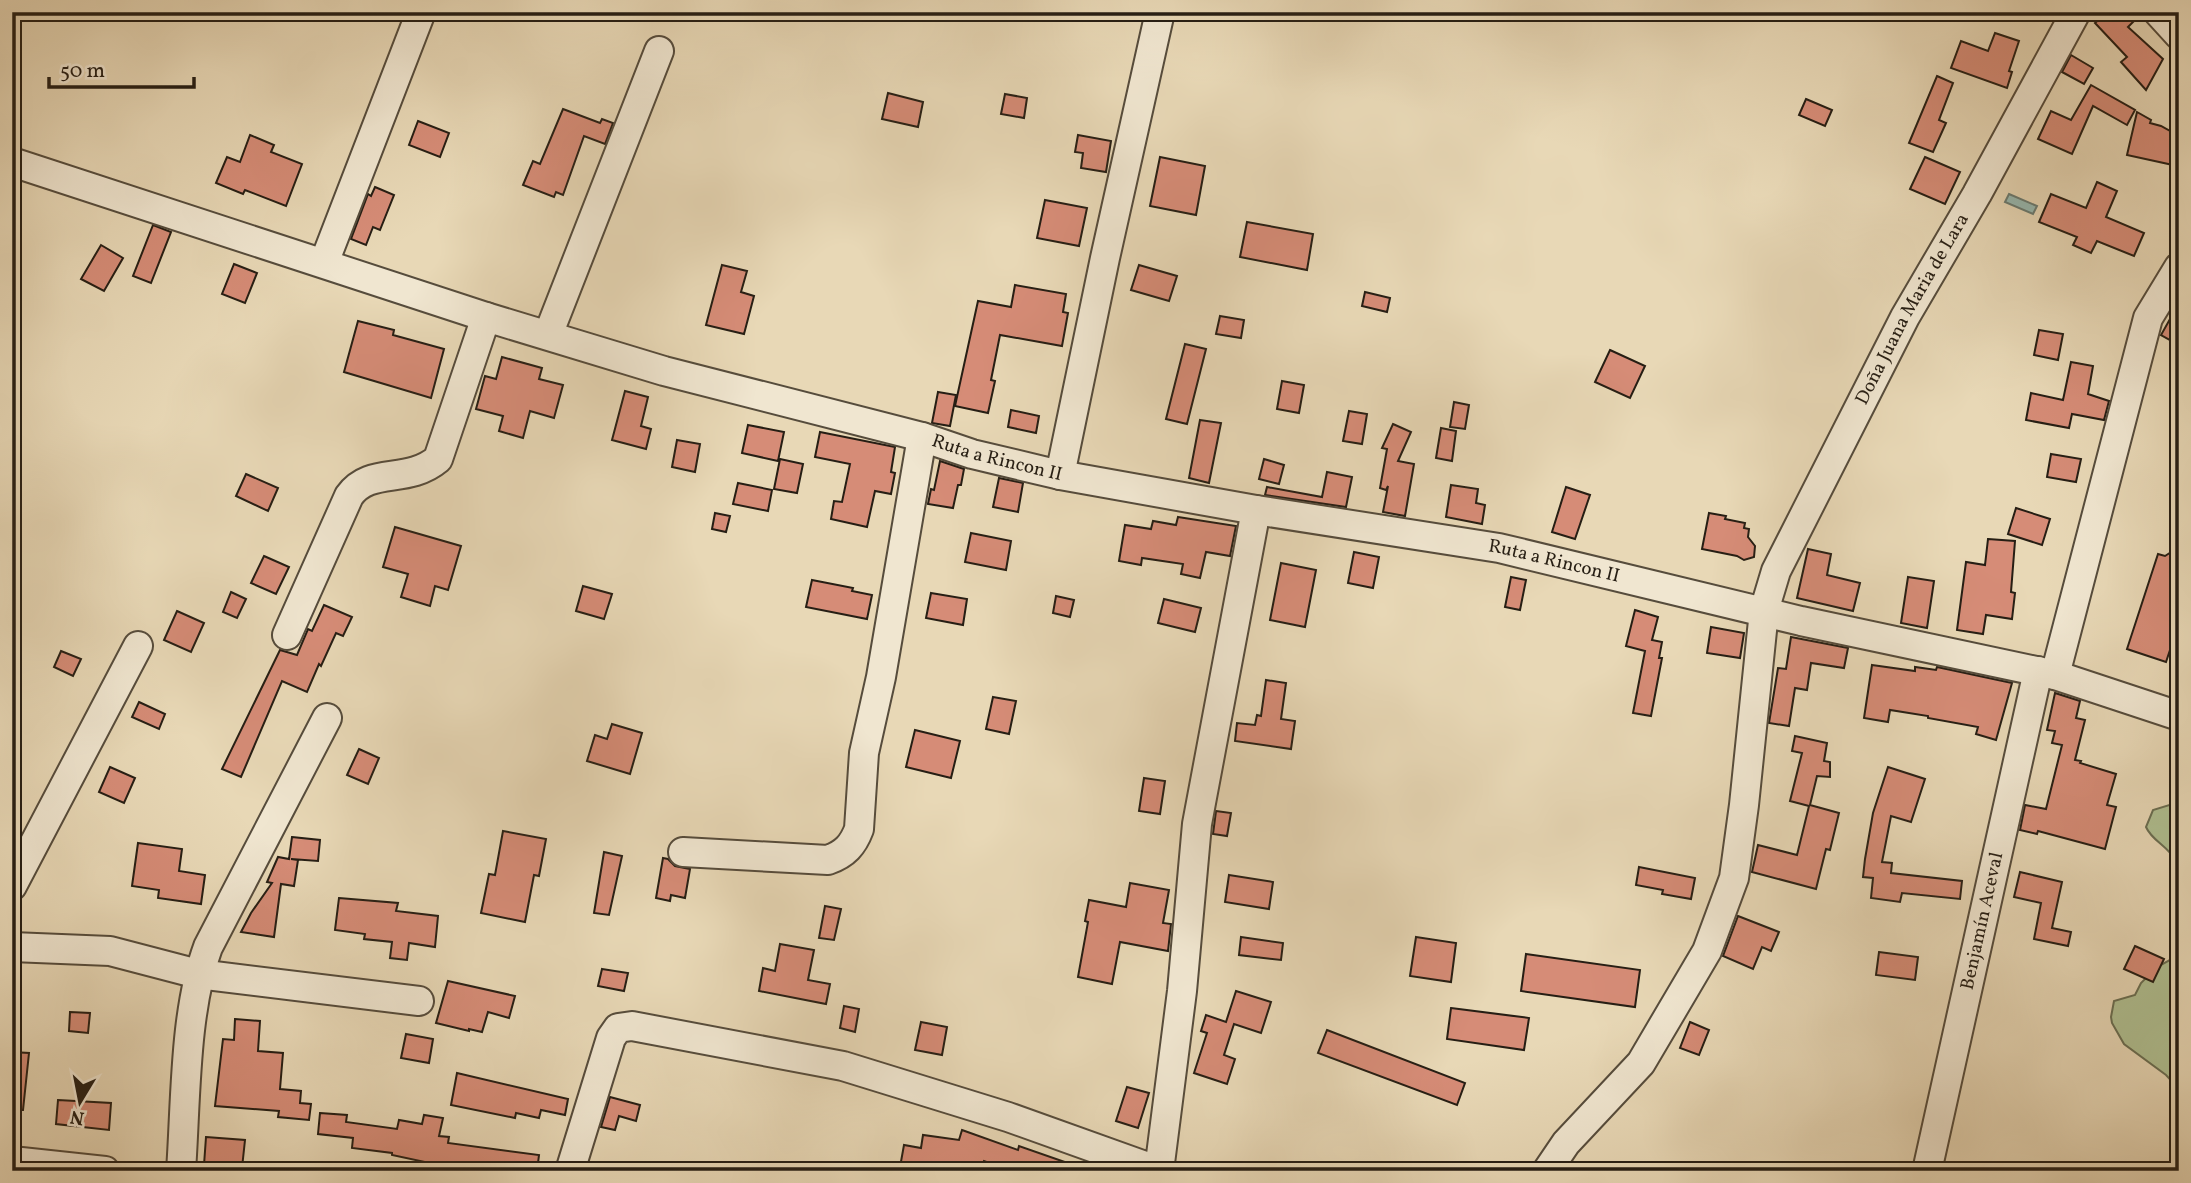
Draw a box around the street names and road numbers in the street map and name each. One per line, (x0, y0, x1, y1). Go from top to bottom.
street label: Doña Juana Maria de Lara (1849, 209, 1976, 410)
street label: Ruta a Rincon II (928, 428, 1065, 488)
street label: Ruta a Rincon II (1487, 534, 1622, 590)
street label: Benjamín Aceval (1955, 849, 2010, 992)

